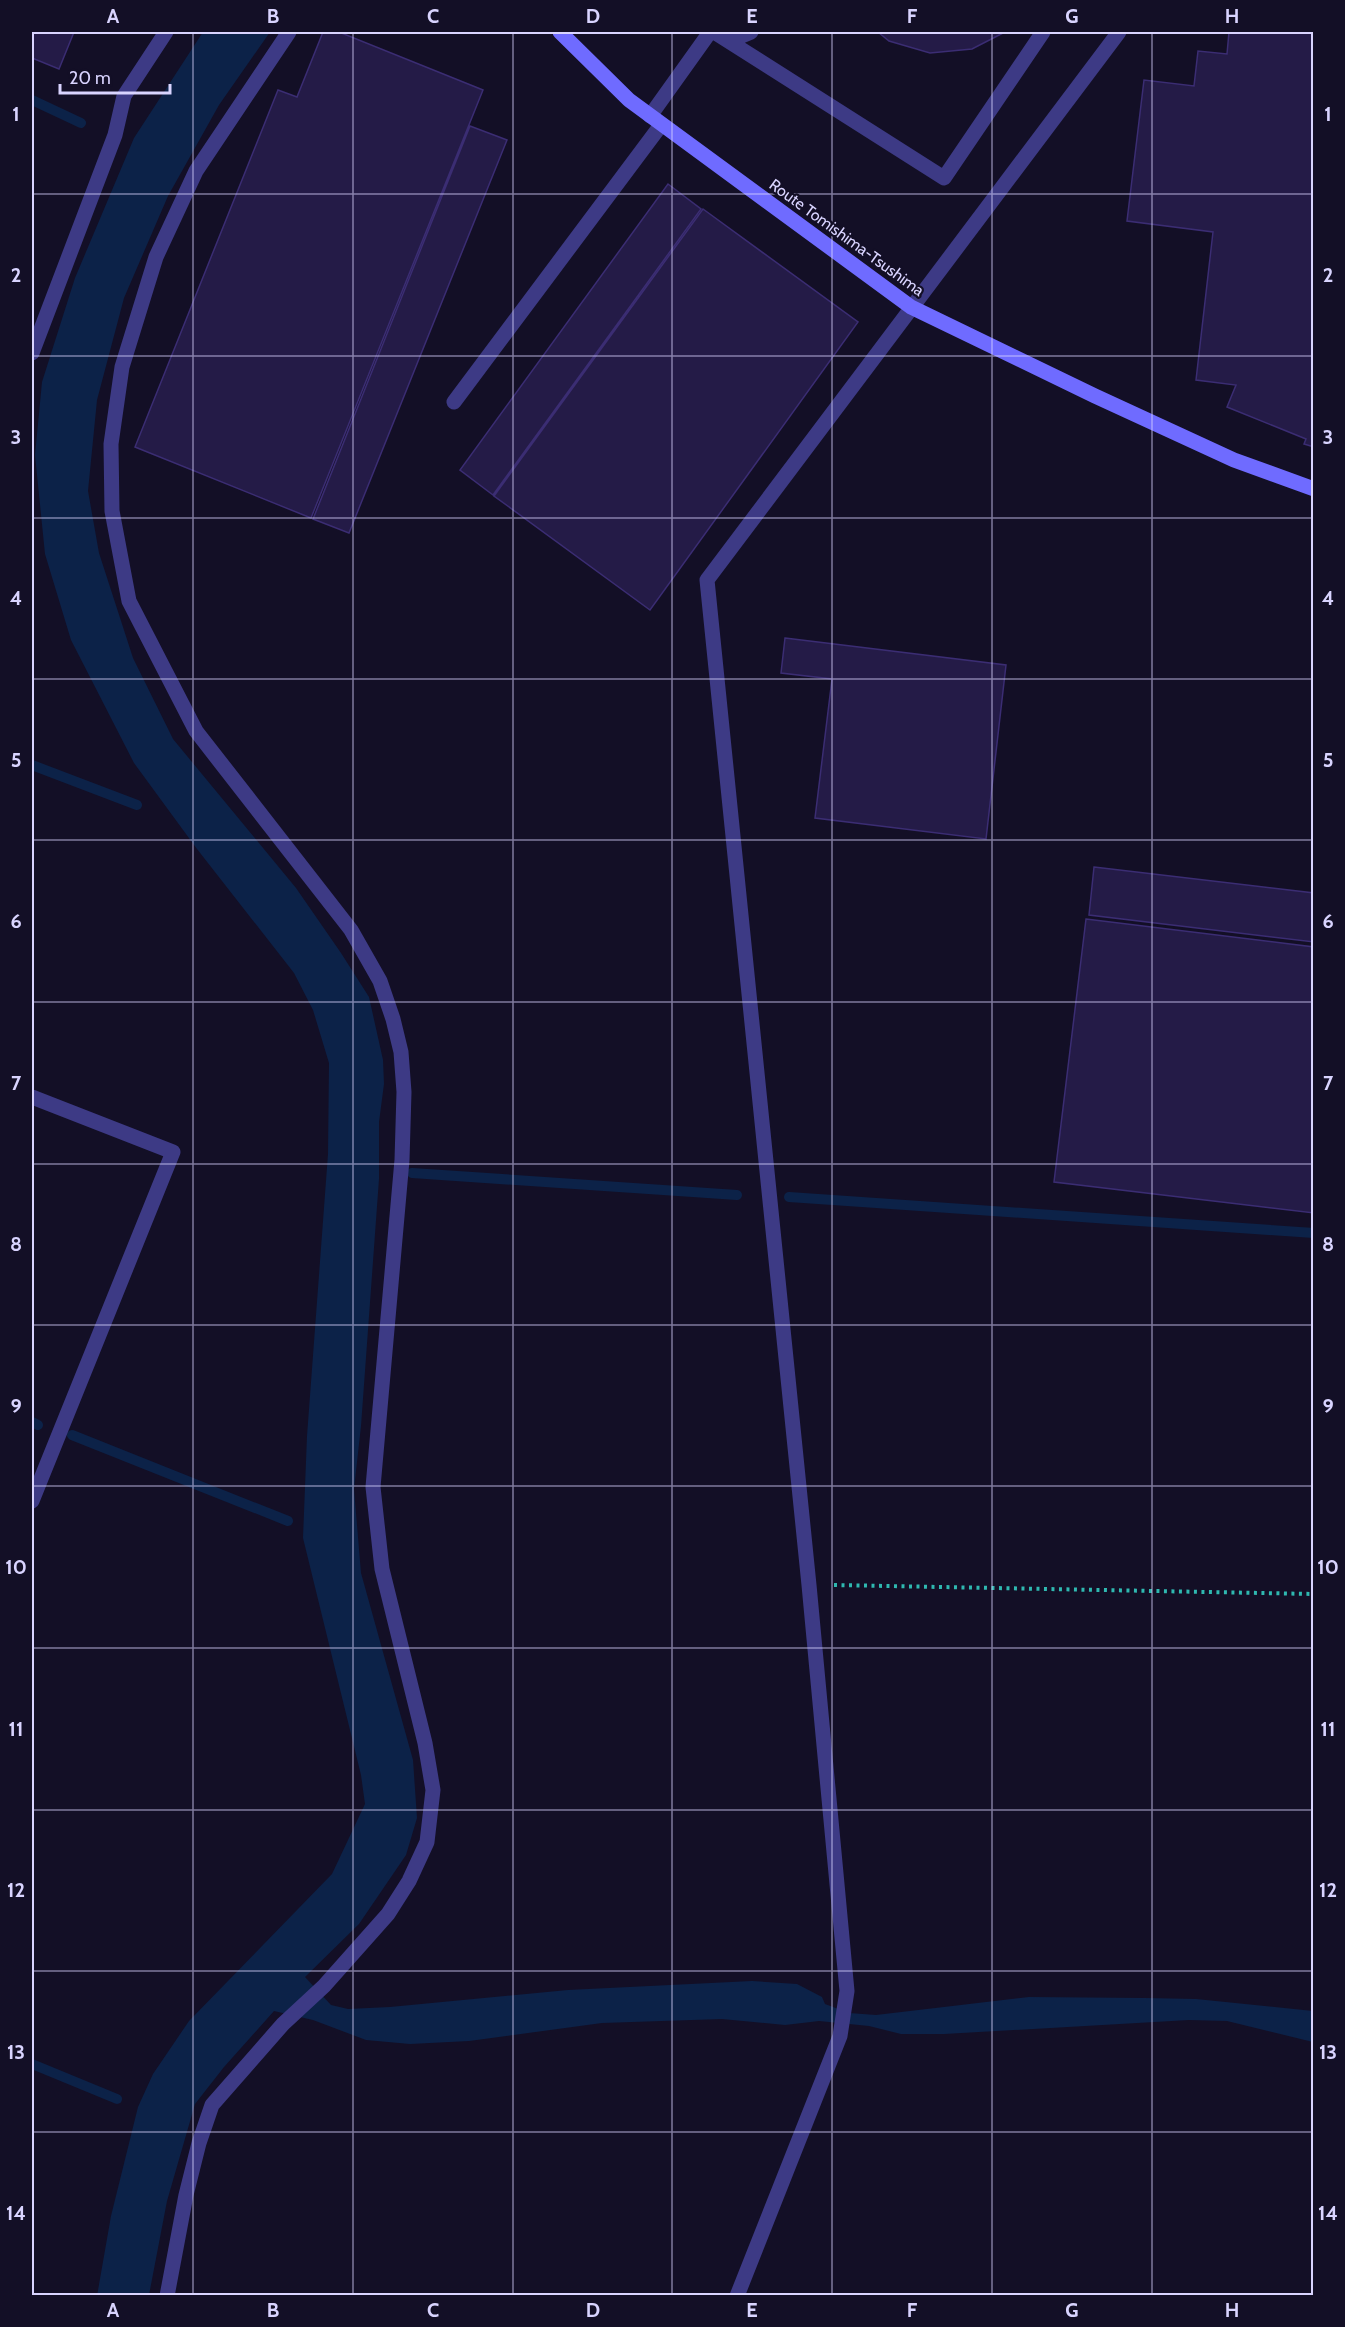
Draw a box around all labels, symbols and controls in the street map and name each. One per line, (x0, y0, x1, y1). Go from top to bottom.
text: A (107, 4, 120, 28)
text: B (267, 4, 279, 28)
text: C (427, 4, 439, 28)
text: D (586, 4, 600, 28)
text: E (746, 4, 758, 28)
text: F (907, 4, 918, 28)
text: G (1065, 4, 1079, 28)
text: H (1225, 4, 1239, 28)
scale bar (60, 57, 170, 95)
text: 20 m (69, 67, 111, 89)
text: 1 (12, 102, 20, 126)
text: 1 (1324, 102, 1332, 126)
street label: Route Tomishima-Tsushima (766, 175, 928, 300)
text: 2 (11, 263, 21, 287)
text: 2 (1323, 263, 1333, 287)
text: 3 (11, 425, 21, 449)
text: 3 (1323, 425, 1333, 449)
text: 4 (10, 586, 22, 610)
text: 4 (1322, 586, 1334, 610)
text: 5 (11, 748, 21, 772)
text: 5 (1323, 748, 1333, 772)
text: 6 (10, 909, 22, 933)
text: 6 (1322, 909, 1334, 933)
text: 7 (11, 1071, 22, 1095)
text: 7 (1323, 1071, 1334, 1095)
text: 8 (10, 1232, 22, 1256)
text: 8 (1322, 1232, 1334, 1256)
text: 9 (10, 1394, 22, 1418)
text: 9 (1322, 1394, 1334, 1418)
text: 10 (5, 1555, 27, 1579)
text: 10 (1317, 1555, 1339, 1579)
text: 11 (9, 1717, 23, 1741)
text: 11 (1321, 1717, 1335, 1741)
text: 12 (7, 1878, 25, 1902)
text: 12 (1319, 1878, 1337, 1902)
text: 13 (7, 2040, 25, 2064)
text: 13 (1319, 2040, 1337, 2064)
text: 14 (6, 2201, 26, 2225)
text: 14 (1318, 2201, 1338, 2225)
text: A (107, 2298, 120, 2322)
text: B (267, 2298, 279, 2322)
text: C (427, 2298, 439, 2322)
text: D (586, 2298, 600, 2322)
text: E (746, 2298, 758, 2322)
text: F (907, 2298, 918, 2322)
text: G (1065, 2298, 1079, 2322)
text: H (1225, 2298, 1239, 2322)

